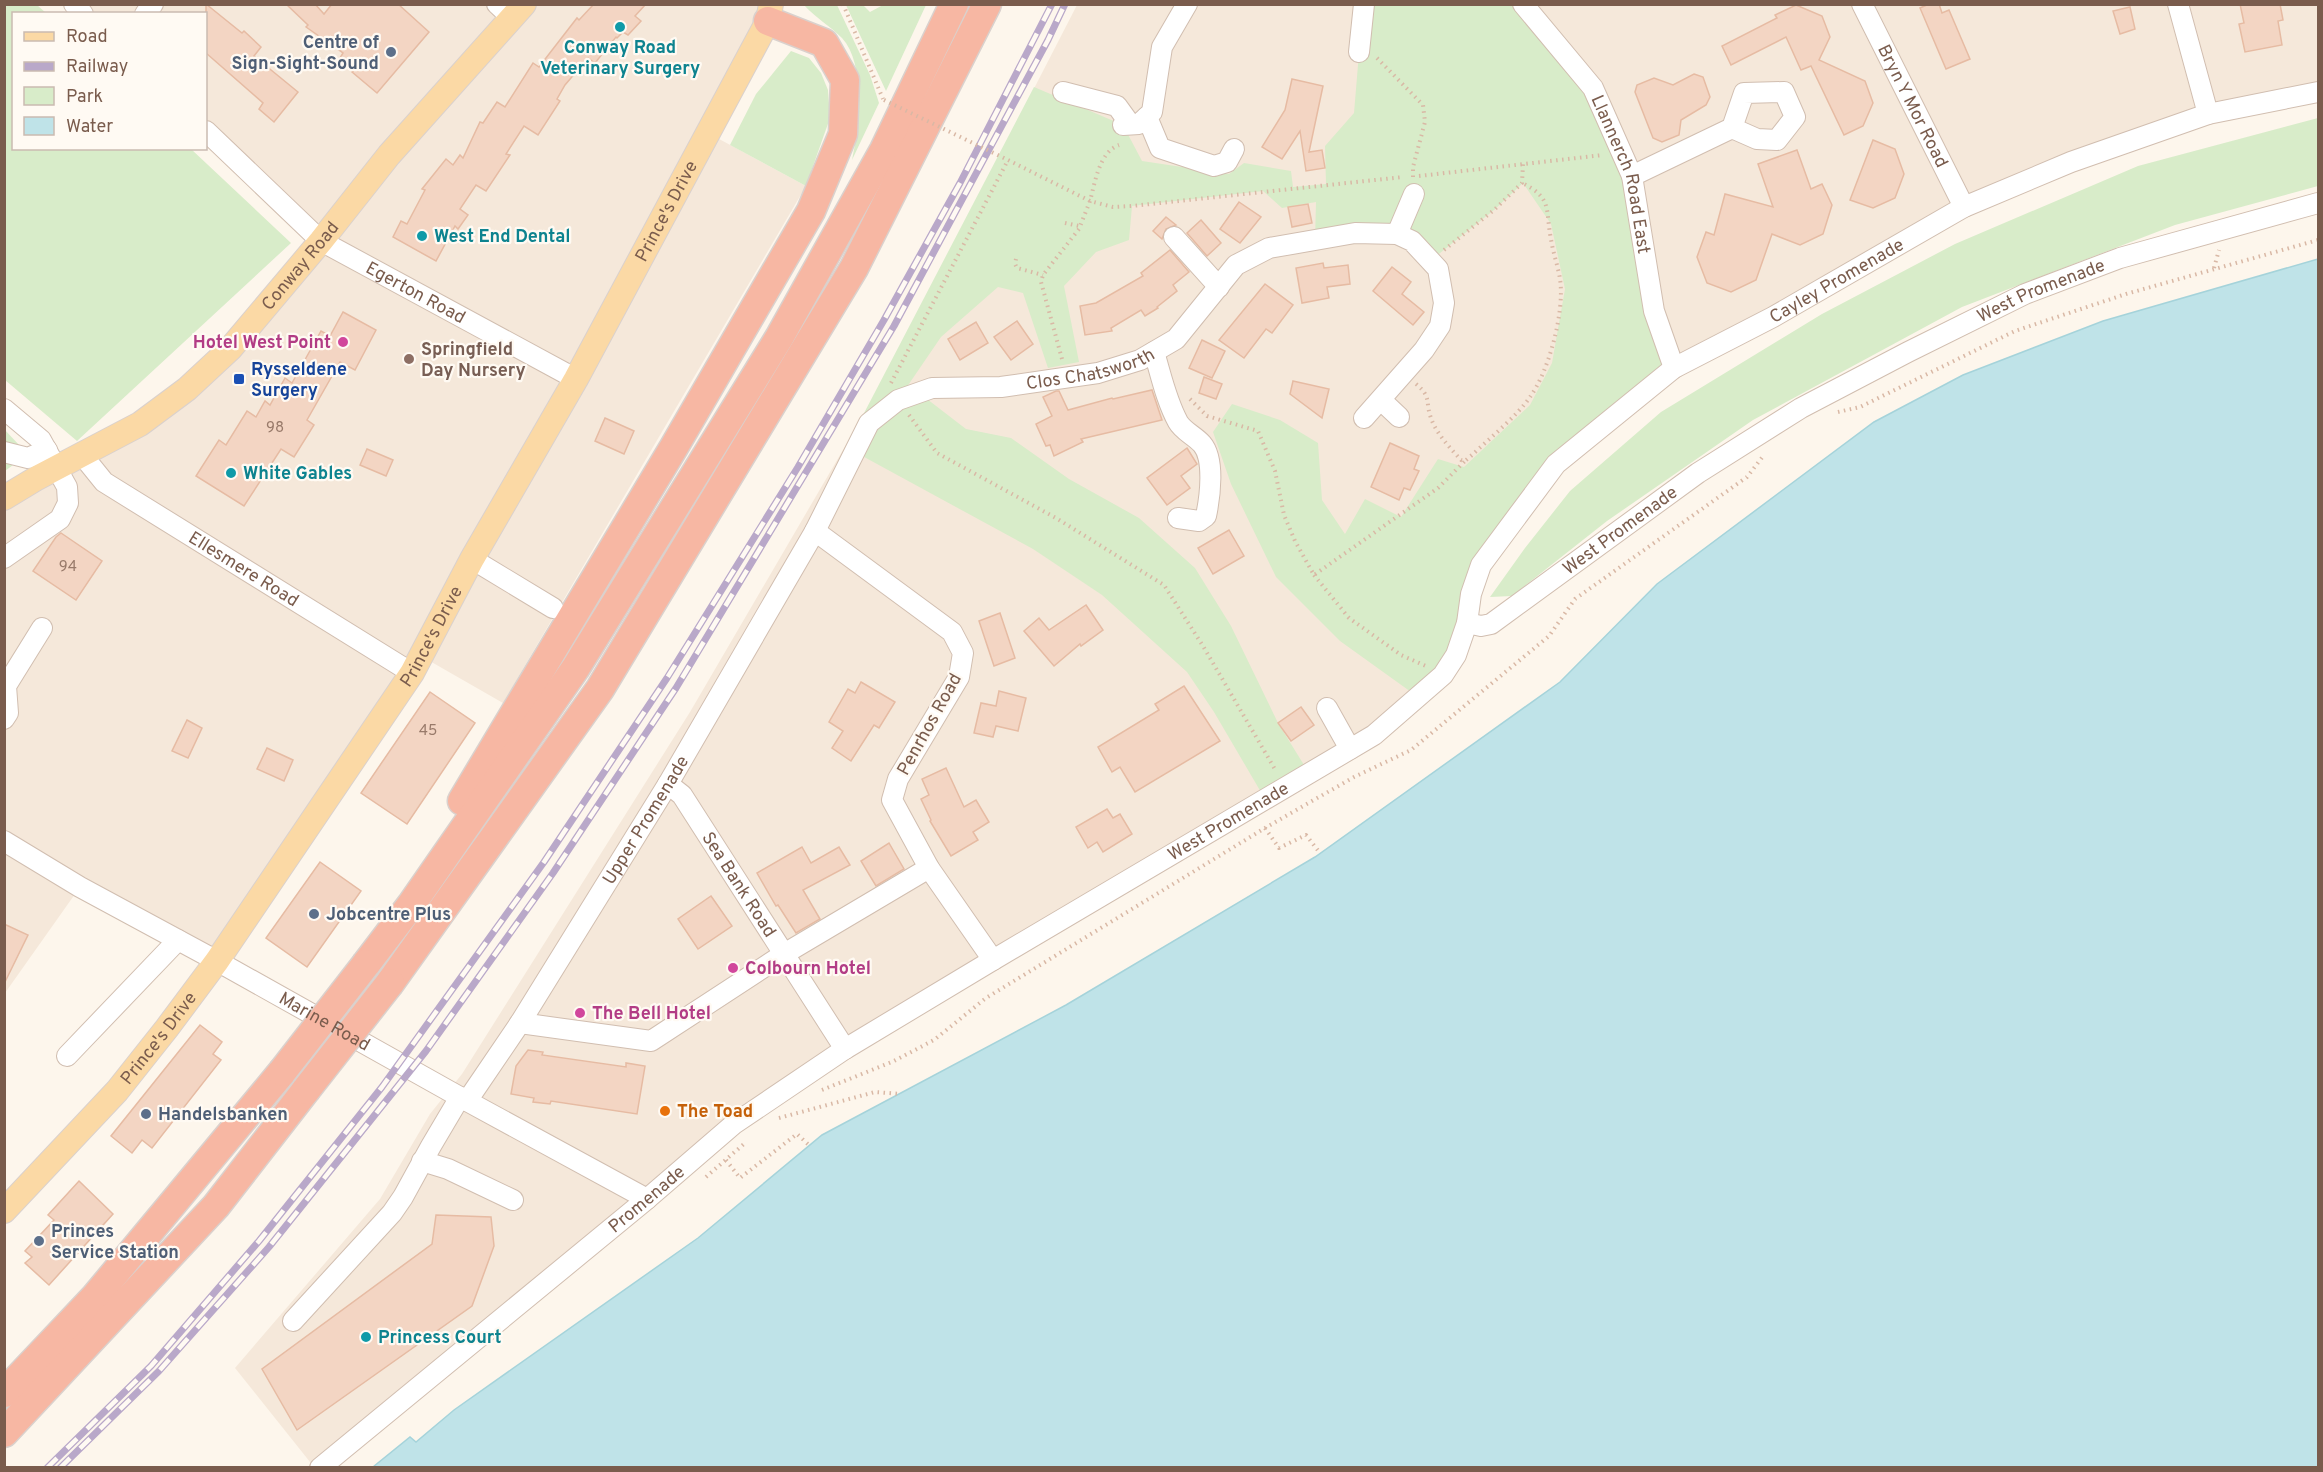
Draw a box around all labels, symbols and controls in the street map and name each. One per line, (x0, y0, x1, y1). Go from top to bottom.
legend (12, 12, 207, 150)
marker: Conway Road Veterinary Surgery (613, 20, 627, 34)
text: Road (66, 26, 108, 49)
place label: Centre of Sign-Sight-Sound (231, 32, 379, 76)
place label: Conway Road Veterinary Surgery (540, 37, 700, 81)
street label: Bryn Y Mor Road (1871, 41, 1952, 172)
marker: Centre of Sign-Sight-Sound (384, 45, 398, 59)
text: Railway (66, 56, 128, 79)
text: Park (66, 86, 103, 109)
street label: Llannerch Road East (1585, 92, 1655, 256)
text: Water (66, 116, 113, 139)
street label: Prince's Drive (631, 157, 704, 266)
street label: Conway Road (257, 217, 345, 316)
place label: West End Dental (434, 226, 570, 249)
marker: West End Dental (415, 229, 429, 243)
street label: Cayley Promenade (1766, 234, 1909, 330)
street label: West Promenade (1974, 255, 2109, 329)
street label: Egerton Road (361, 257, 469, 330)
place label: Hotel West Point (193, 332, 331, 355)
marker: Hotel West Point (336, 335, 350, 349)
place label: Springfield Day Nursery (421, 339, 526, 383)
street label: Clos Chatsworth (1025, 344, 1159, 396)
marker: Springfield Day Nursery (402, 352, 416, 366)
place label: Rysseldene Surgery (251, 359, 347, 403)
marker: Rysseldene Surgery (232, 372, 246, 386)
house number: 98 (266, 419, 284, 438)
place label: White Gables (243, 463, 352, 486)
marker: White Gables (224, 466, 238, 480)
street label: West Promenade (1559, 482, 1683, 581)
street label: Ellesmere Road (184, 527, 303, 613)
house number: 94 (59, 558, 77, 577)
street label: Prince's Drive (396, 583, 469, 692)
street label: Penrhos Road (893, 670, 968, 780)
house number: 45 (419, 722, 437, 741)
street label: Upper Promenade (598, 752, 695, 889)
street label: West Promenade (1164, 778, 1294, 867)
street label: Sea Bank Road (696, 828, 780, 942)
place label: Jobcentre Plus (326, 904, 451, 927)
marker: Jobcentre Plus (307, 907, 321, 921)
place label: Colbourn Hotel (745, 958, 871, 981)
marker: Colbourn Hotel (726, 961, 740, 975)
street label: Prince's Drive (116, 988, 203, 1090)
street label: Marine Road (274, 988, 374, 1057)
place label: The Bell Hotel (592, 1003, 711, 1026)
marker: The Bell Hotel (573, 1006, 587, 1020)
place label: The Toad (677, 1101, 753, 1124)
place label: Handelsbanken (158, 1104, 288, 1127)
marker: The Toad (658, 1104, 672, 1118)
marker: Handelsbanken (139, 1107, 153, 1121)
street label: Promenade (604, 1161, 690, 1239)
place label: Princes Service Station (51, 1221, 179, 1265)
marker: Princes Service Station (32, 1234, 46, 1248)
place label: Princess Court (378, 1327, 501, 1350)
marker: Princess Court (359, 1330, 373, 1344)

